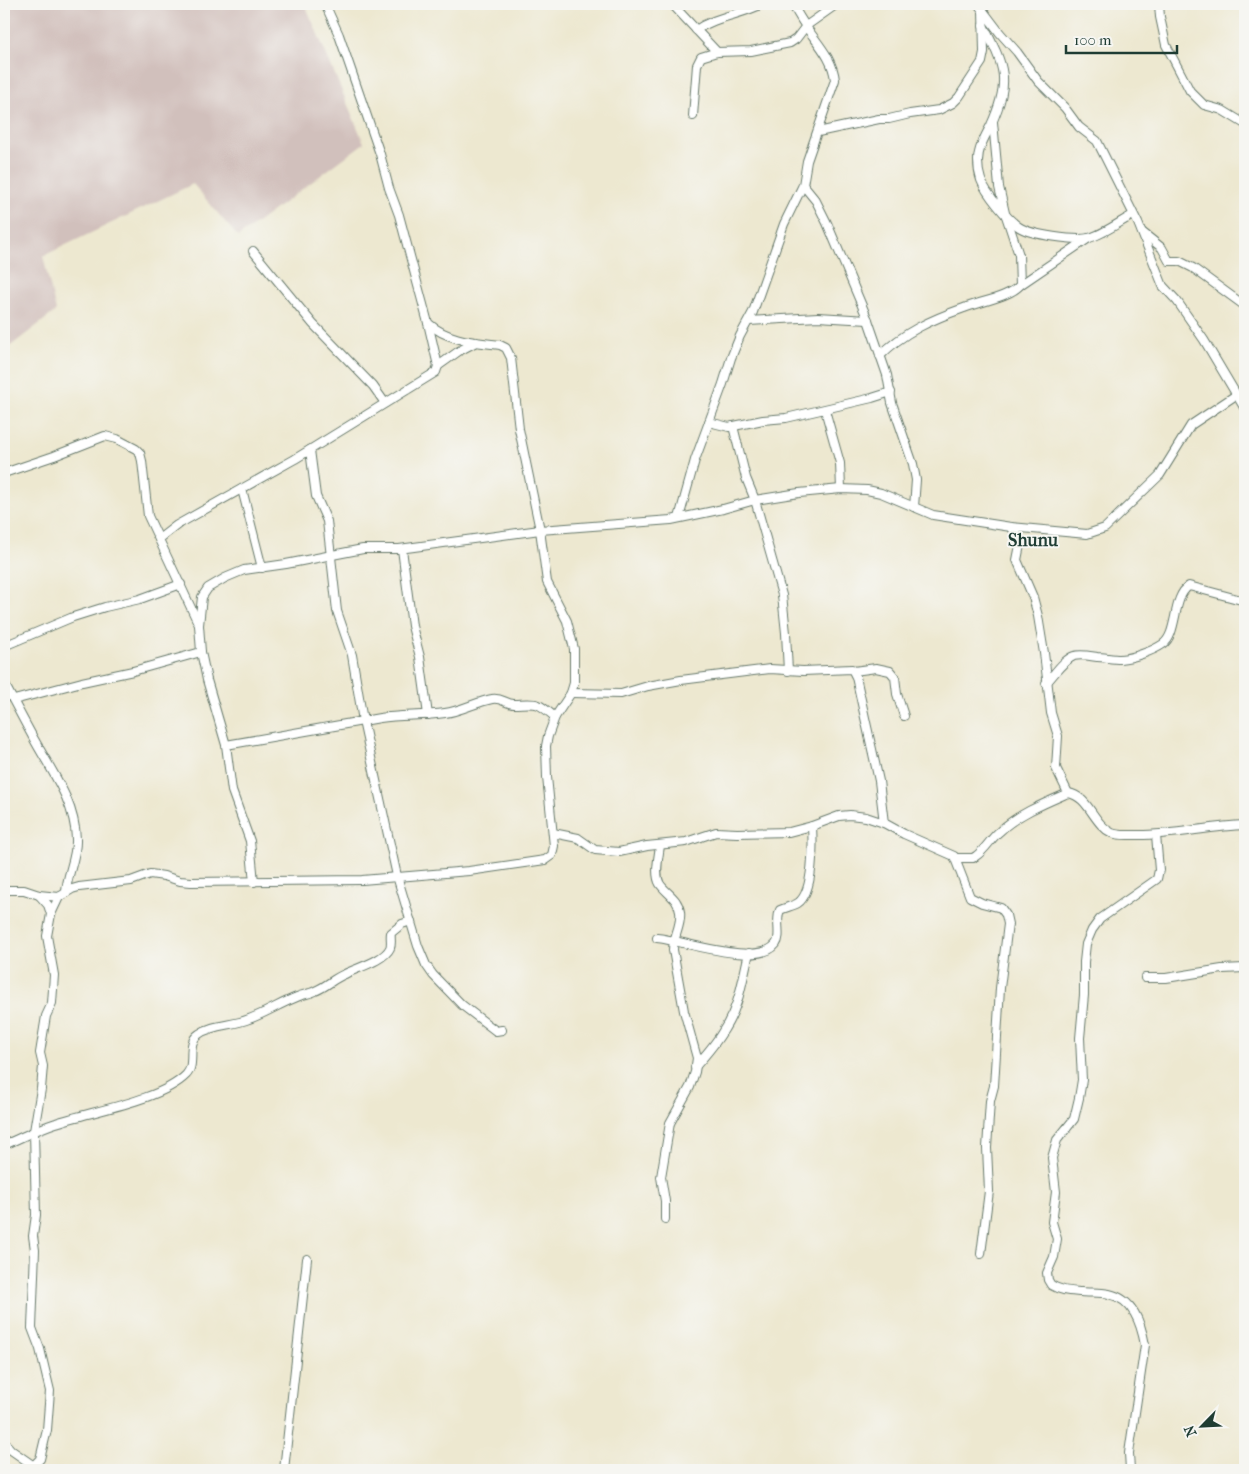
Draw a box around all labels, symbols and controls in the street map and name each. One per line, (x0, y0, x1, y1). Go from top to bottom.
scale bar (1066, 22, 1178, 54)
text: 100 m (1074, 31, 1112, 49)
district label: Shunu (1008, 530, 1059, 551)
north arrow (1176, 1402, 1226, 1452)
text: N (1181, 1422, 1201, 1439)

